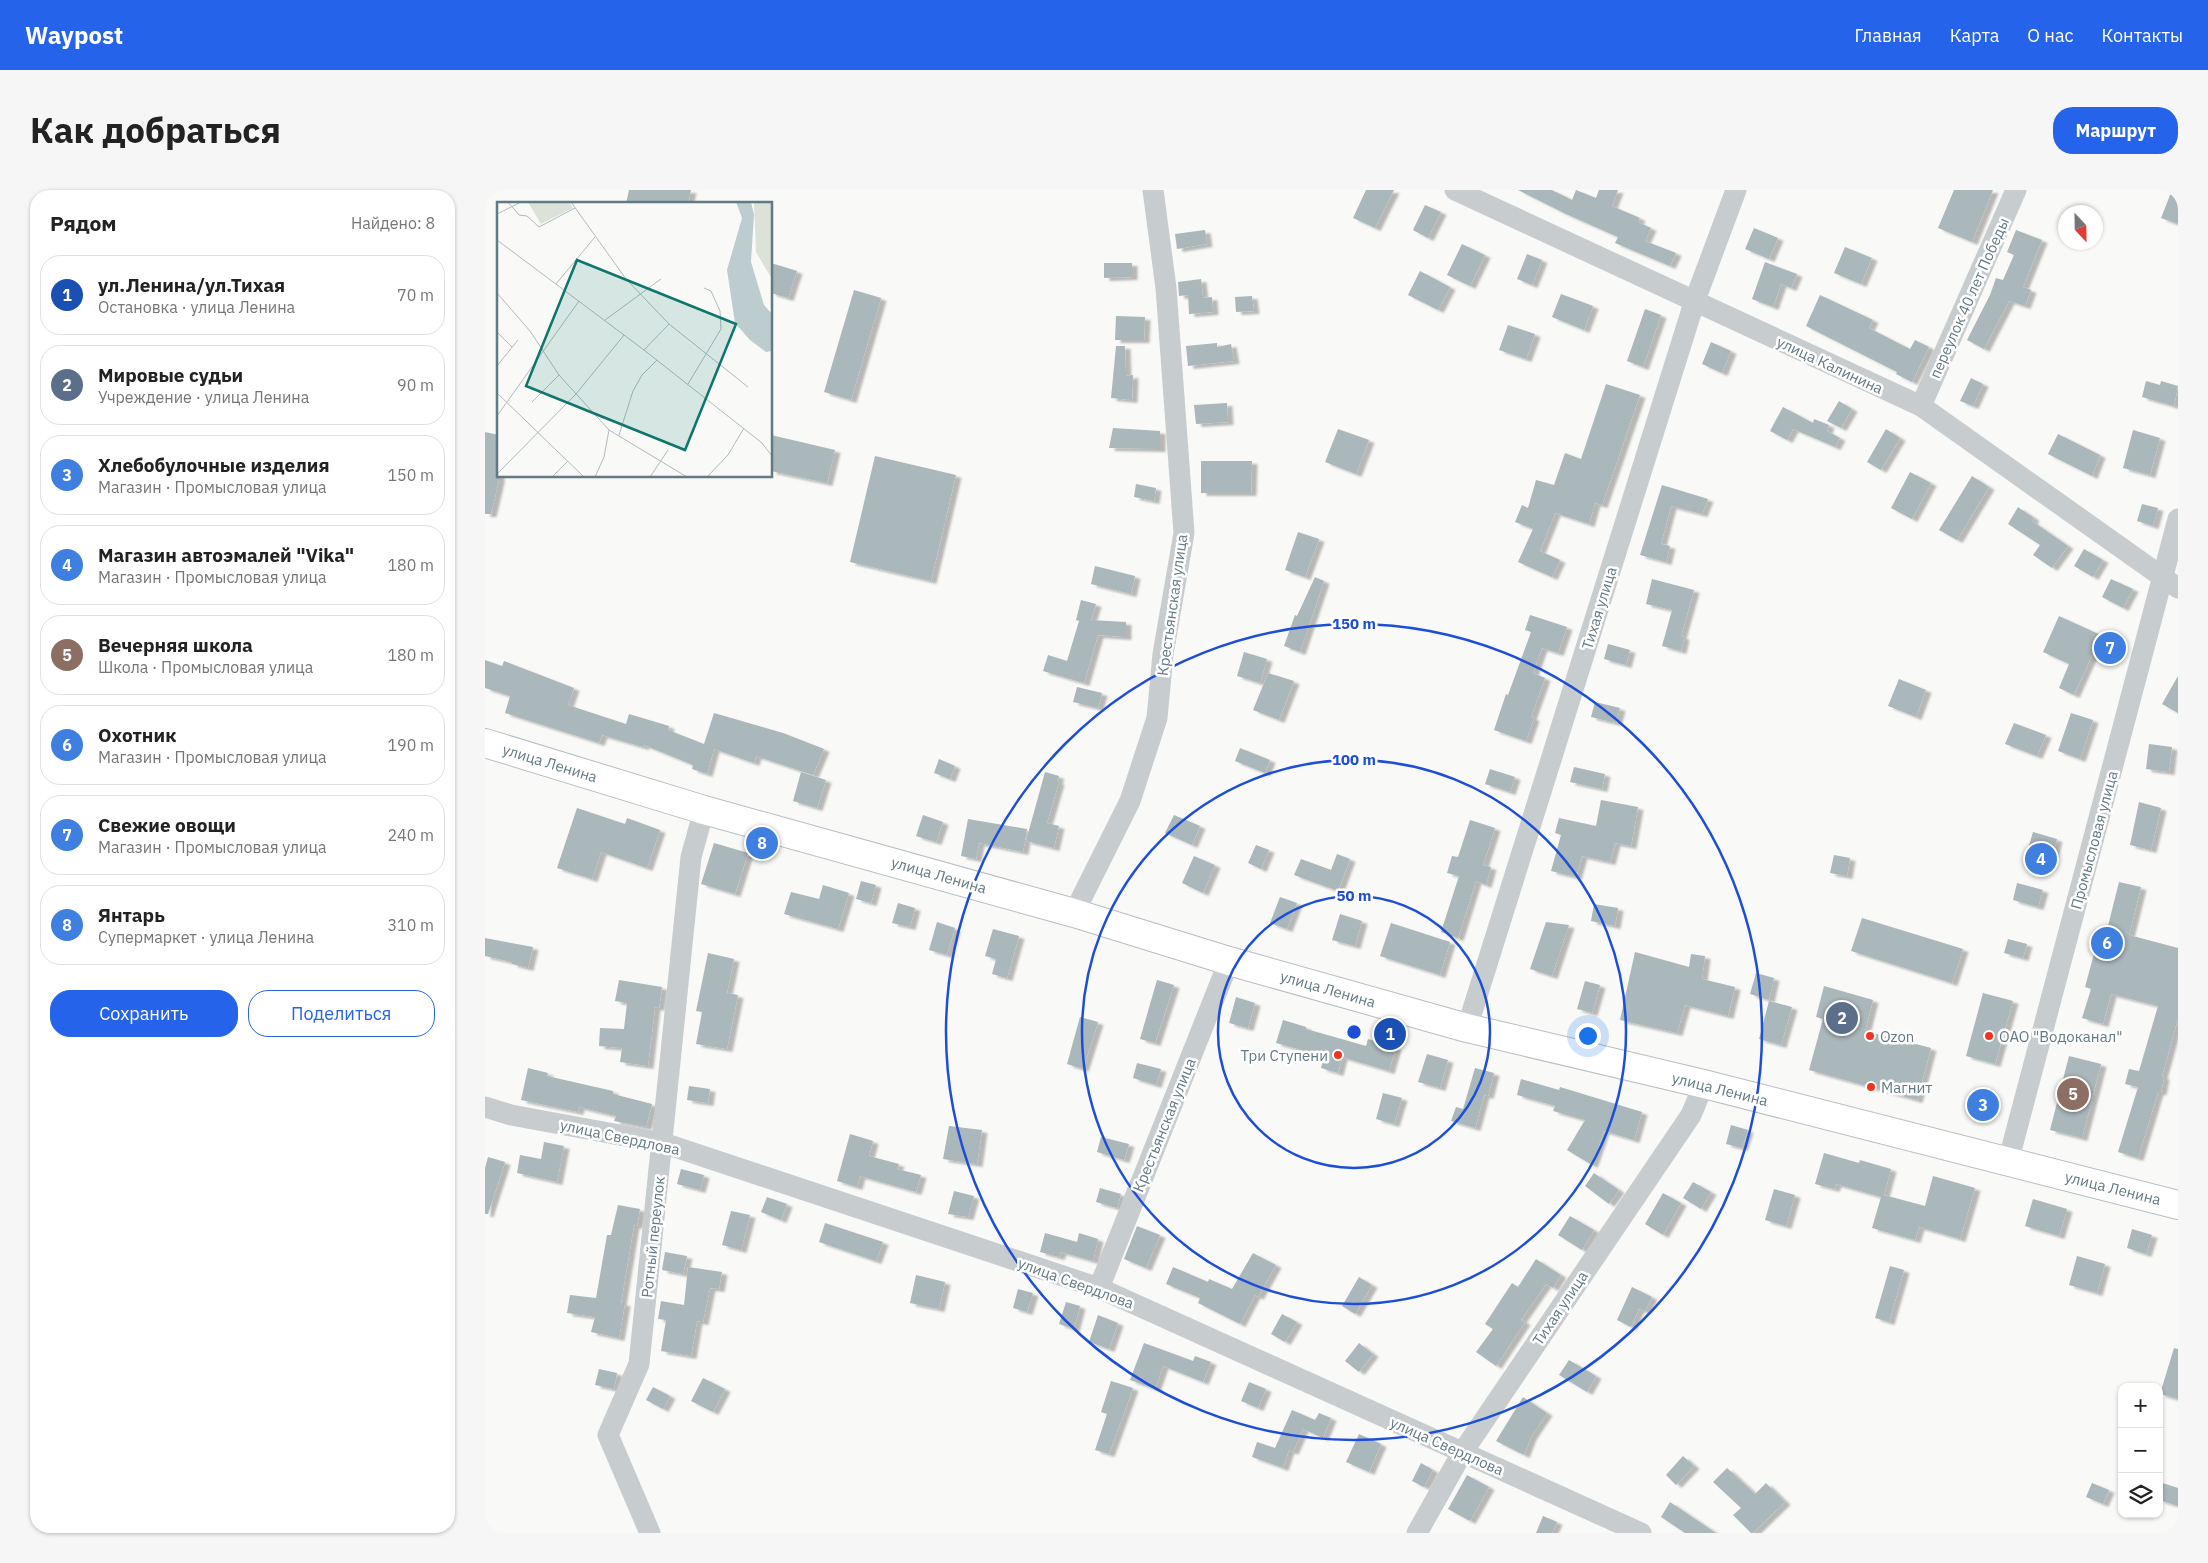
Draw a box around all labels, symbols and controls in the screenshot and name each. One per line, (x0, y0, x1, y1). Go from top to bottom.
text: Waypost (25, 19, 123, 51)
text: Главная (1854, 24, 1922, 47)
text: Карта (1950, 24, 1999, 47)
text: О нас (2027, 24, 2074, 47)
text: Контакты (2102, 24, 2183, 47)
text: Как добраться (30, 107, 281, 153)
button: Маршрут (2053, 107, 2178, 154)
inset map (497, 202, 773, 478)
north arrow (2058, 205, 2103, 250)
text: Рядом (50, 209, 117, 237)
text: Найдено: 8 (351, 213, 435, 233)
street label: переулок 40 лет Победы (1925, 215, 2013, 381)
text: ул.Ленина/ул.Тихая (98, 273, 285, 297)
text: 1 (62, 285, 72, 305)
text: 70 m (397, 285, 434, 305)
text: Остановка · улица Ленина (98, 297, 295, 317)
street label: улица Калинина (1774, 332, 1886, 398)
text: Мировые судьи (98, 363, 243, 387)
text: 2 (62, 375, 72, 395)
text: 90 m (397, 375, 434, 395)
text: Учреждение · улица Ленина (98, 387, 309, 407)
text: Хлебобулочные изделия (98, 453, 330, 477)
text: 3 (62, 465, 72, 485)
text: 150 m (387, 465, 434, 485)
text: Магазин · Промысловая улица (98, 477, 327, 497)
street label: Крестьянская улица (1153, 533, 1191, 677)
text: Магазин автоэмалей "Vika" (98, 543, 354, 567)
text: 4 (62, 555, 72, 575)
text: 180 m (387, 555, 434, 575)
street label: Тихая улица (1577, 564, 1621, 652)
text: Магазин · Промысловая улица (98, 567, 327, 587)
text: 150 m (1332, 614, 1376, 633)
pin: 7 (2094, 629, 2126, 667)
text: Вечерняя школа (98, 633, 253, 657)
text: 5 (62, 645, 72, 665)
text: 180 m (387, 645, 434, 665)
text: Школа · Промысловая улица (98, 657, 313, 677)
text: Охотник (98, 723, 176, 747)
text: 6 (62, 735, 72, 755)
text: 190 m (387, 735, 434, 755)
street label: улица Ленина (500, 740, 600, 786)
text: Магазин · Промысловая улица (98, 747, 327, 767)
text: 100 m (1332, 750, 1376, 769)
street label: Промысловая улица (2066, 769, 2122, 911)
text: Свежие овощи (98, 813, 236, 837)
pin: 8 (746, 824, 778, 862)
text: 7 (62, 825, 72, 845)
text: 240 m (387, 825, 434, 845)
text: Магазин · Промысловая улица (98, 837, 327, 857)
pin: 4 (2025, 840, 2057, 878)
street label: улица Ленина (889, 852, 989, 898)
text: 50 m (1337, 886, 1371, 905)
text: Янтарь (98, 903, 165, 927)
text: 8 (62, 915, 72, 935)
text: 310 m (387, 915, 434, 935)
pin: 6 (2091, 924, 2123, 962)
text: Супермаркет · улица Ленина (98, 927, 314, 947)
street label: улица Ленина (1278, 966, 1378, 1012)
button: Сохранить (50, 990, 238, 1037)
button: Поделиться (248, 990, 435, 1037)
pin: 2 (1826, 999, 1858, 1037)
pin: 1 (1374, 1015, 1406, 1053)
centre of rings (1345, 1023, 1363, 1041)
your location (1575, 1023, 1601, 1049)
place label: Ozon (1880, 1027, 1914, 1046)
place label: ОАО "Водоканал" (1999, 1027, 2123, 1046)
marker: Ozon (1864, 1030, 1876, 1042)
marker: ОАО "Водоканал" (1983, 1030, 1995, 1042)
place label: Три Ступени (1241, 1046, 1328, 1065)
marker: Три Ступени (1332, 1049, 1344, 1061)
street label: Крестьянская улица (1128, 1055, 1200, 1195)
street label: улица Ленина (1670, 1068, 1770, 1110)
pin: 5 (2057, 1075, 2089, 1113)
place label: Магнит (1881, 1078, 1932, 1097)
marker: Магнит (1865, 1081, 1877, 1093)
pin: 3 (1967, 1086, 1999, 1124)
street label: улица Свердлова (558, 1115, 682, 1159)
street label: улица Ленина (2063, 1167, 2163, 1209)
street label: Ротный переулок (637, 1175, 669, 1299)
street label: улица Свердлова (1015, 1253, 1137, 1313)
street label: Тихая улица (1528, 1267, 1592, 1349)
map controls (2118, 1383, 2163, 1518)
button: + (2118, 1383, 2163, 1428)
street label: улица Свердлова (1387, 1413, 1507, 1479)
button: − (2118, 1428, 2163, 1473)
button: layers (2118, 1473, 2163, 1518)

